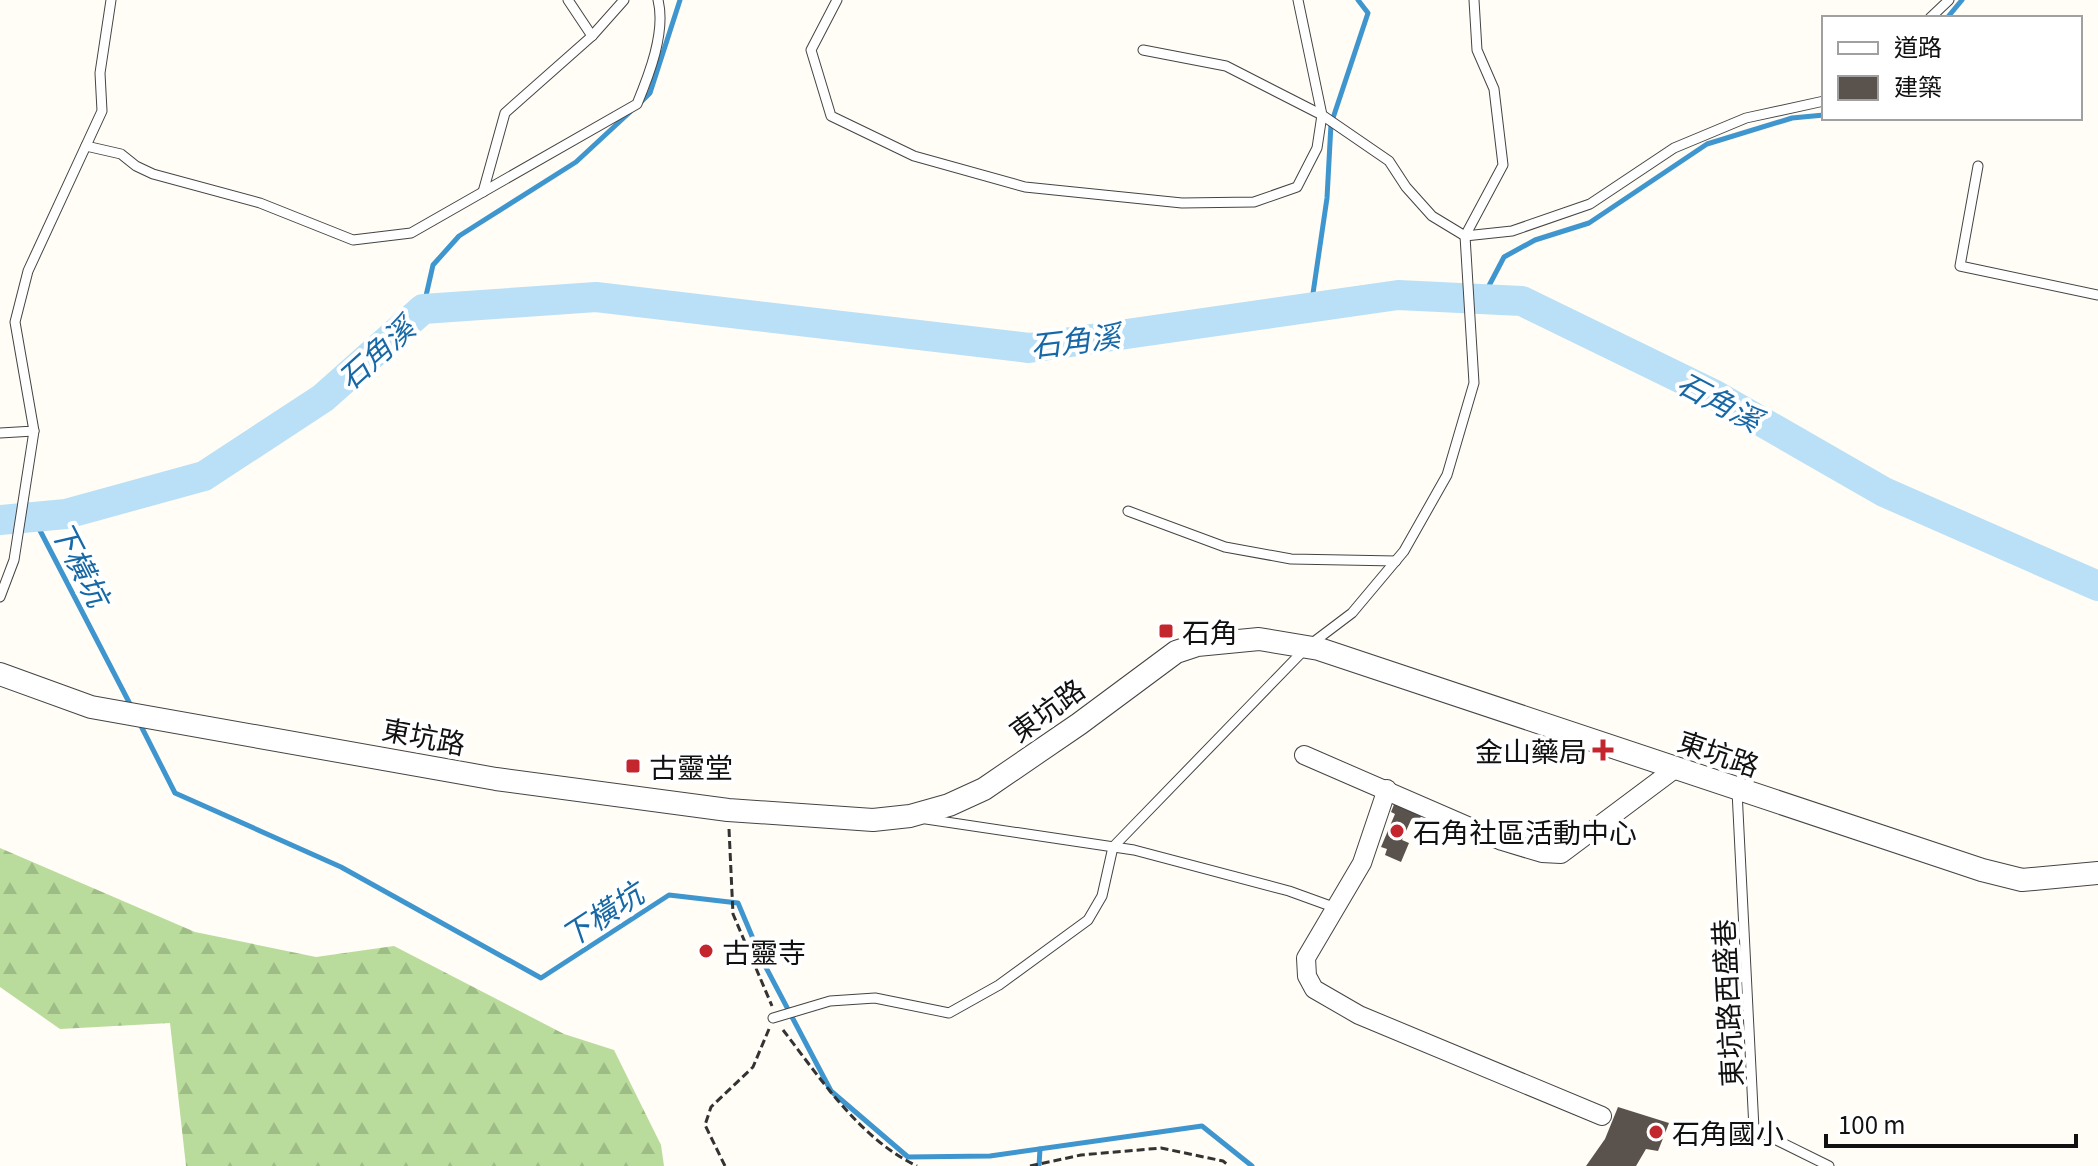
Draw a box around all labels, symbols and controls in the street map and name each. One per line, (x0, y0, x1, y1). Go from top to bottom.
legend (1822, 16, 2082, 120)
text: 道路 (1894, 28, 1942, 63)
text: 建築 (1894, 68, 1942, 103)
water label: 石角溪 (327, 303, 426, 398)
water label: 石角溪 (1028, 311, 1126, 366)
water label: 石角溪 (1670, 359, 1774, 442)
water label: 下橫坑 (42, 513, 124, 617)
place label: 石角 (1182, 611, 1238, 651)
marker: 石角 (1157, 622, 1175, 640)
street label: 東坑路 (1000, 668, 1092, 750)
street label: 東坑路 (379, 707, 469, 763)
street label: 東坑路 (1673, 719, 1765, 785)
place label: 金山藥局 (1475, 730, 1587, 770)
marker: 金山藥局 (1594, 741, 1612, 759)
place label: 古靈堂 (649, 746, 733, 786)
marker: 古靈堂 (624, 757, 642, 775)
place label: 石角社區活動中心 (1413, 811, 1637, 851)
marker: 石角社區活動中心 (1388, 822, 1406, 840)
water label: 下橫坑 (551, 868, 654, 956)
street label: 東坑路西盛巷 (1702, 918, 1750, 1088)
place label: 古靈寺 (722, 931, 806, 971)
marker: 古靈寺 (697, 942, 715, 960)
scale bar (1826, 1098, 2076, 1148)
text: 100 m (1838, 1106, 1906, 1141)
place label: 石角國小 (1672, 1112, 1784, 1152)
marker: 石角國小 (1647, 1123, 1665, 1141)

